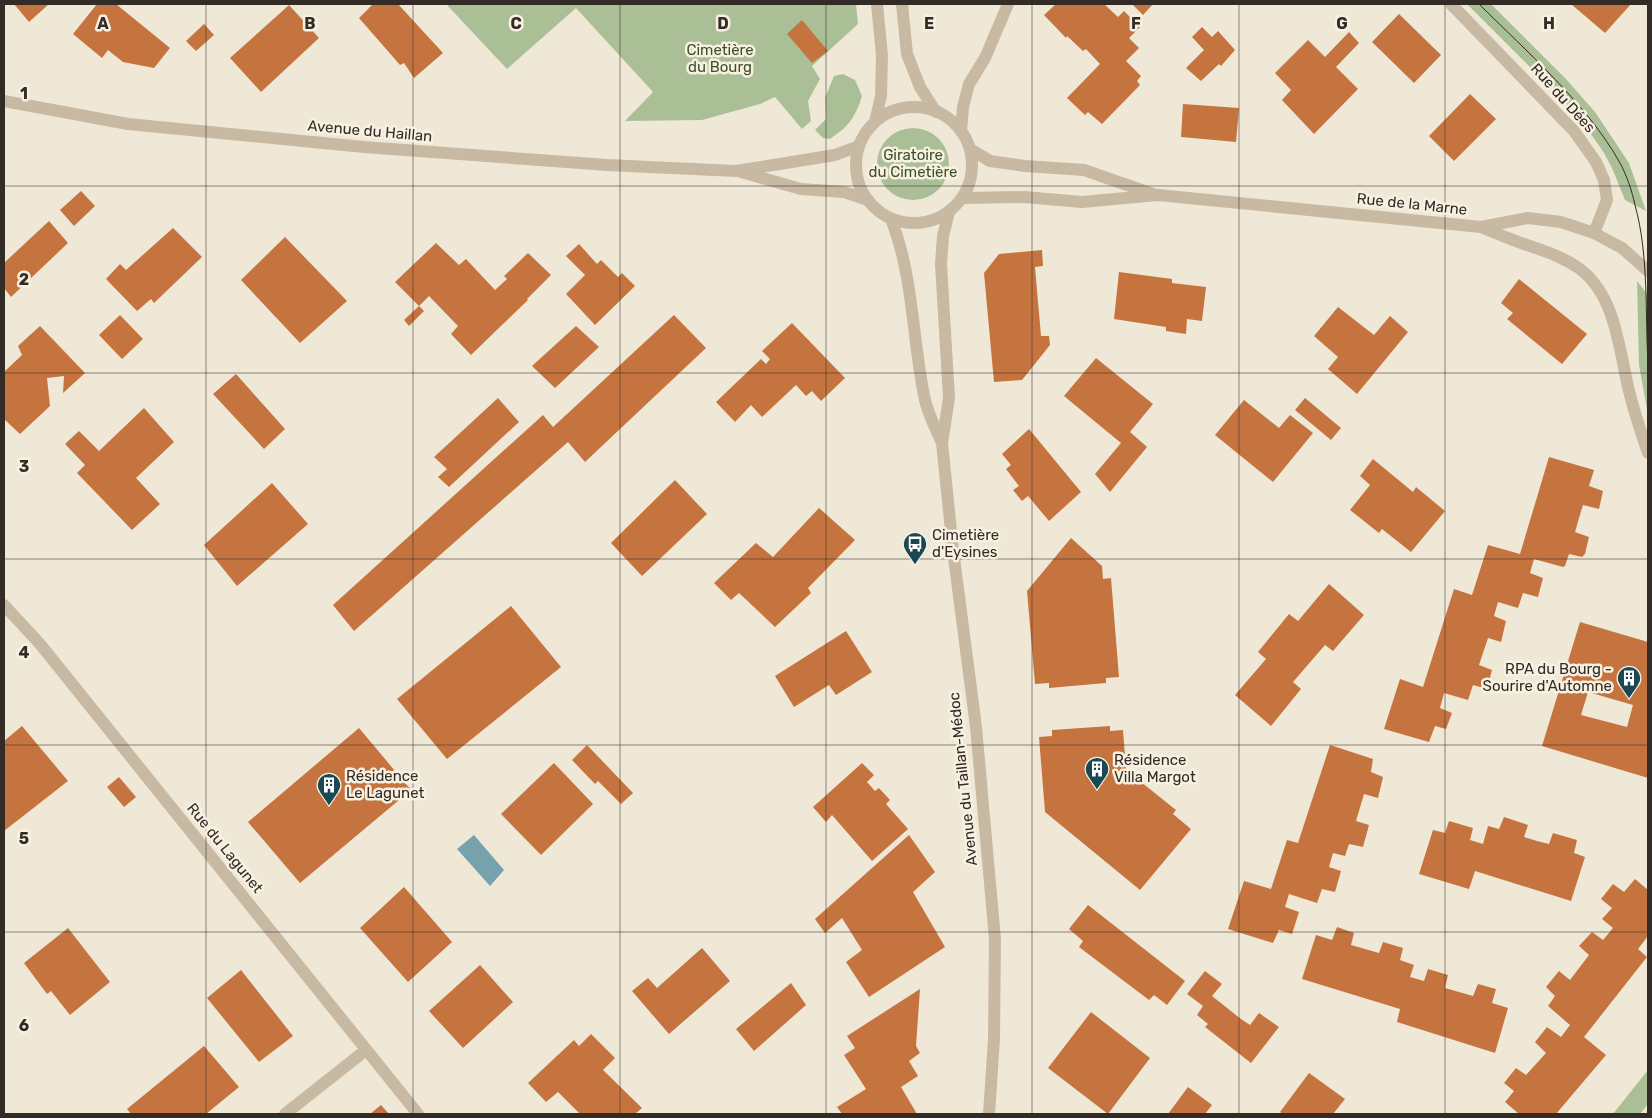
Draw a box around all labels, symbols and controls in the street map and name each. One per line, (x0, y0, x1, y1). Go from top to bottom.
text: A (97, 14, 109, 33)
text: B (304, 14, 316, 33)
text: C (510, 14, 522, 33)
text: D (717, 14, 729, 33)
text: E (924, 14, 934, 33)
text: F (1131, 14, 1141, 33)
text: G (1336, 14, 1348, 33)
text: H (1543, 14, 1555, 33)
park label: Cimetière du Bourg (686, 41, 754, 76)
street label: Rue du Dées (1527, 60, 1599, 137)
text: 1 (20, 84, 28, 103)
street label: Avenue du Haillan (307, 117, 433, 145)
park label: Giratoire du Cimetière (869, 146, 957, 181)
street label: Rue de la Marne (1356, 189, 1468, 219)
text: 2 (19, 270, 29, 289)
text: 3 (19, 457, 29, 476)
place label: Cimetière d'Eysines (932, 526, 999, 561)
bus stop icon: Cimetière d'Eysines (902, 531, 928, 565)
text: 4 (19, 643, 30, 662)
place label: RPA du Bourg - Sourire d'Automne (1483, 660, 1612, 695)
building icon: RPA du Bourg - Sourire d'Automne (1616, 665, 1642, 699)
street label: Avenue du Taillan-Médoc (945, 691, 981, 867)
place label: Résidence Villa Margot (1114, 751, 1196, 786)
building icon: Résidence Villa Margot (1084, 756, 1110, 790)
place label: Résidence Le Lagunet (346, 767, 425, 802)
building icon: Résidence Le Lagunet (316, 772, 342, 806)
street label: Rue du Lagunet (183, 799, 267, 897)
text: 5 (19, 829, 29, 848)
text: 6 (19, 1016, 29, 1035)

